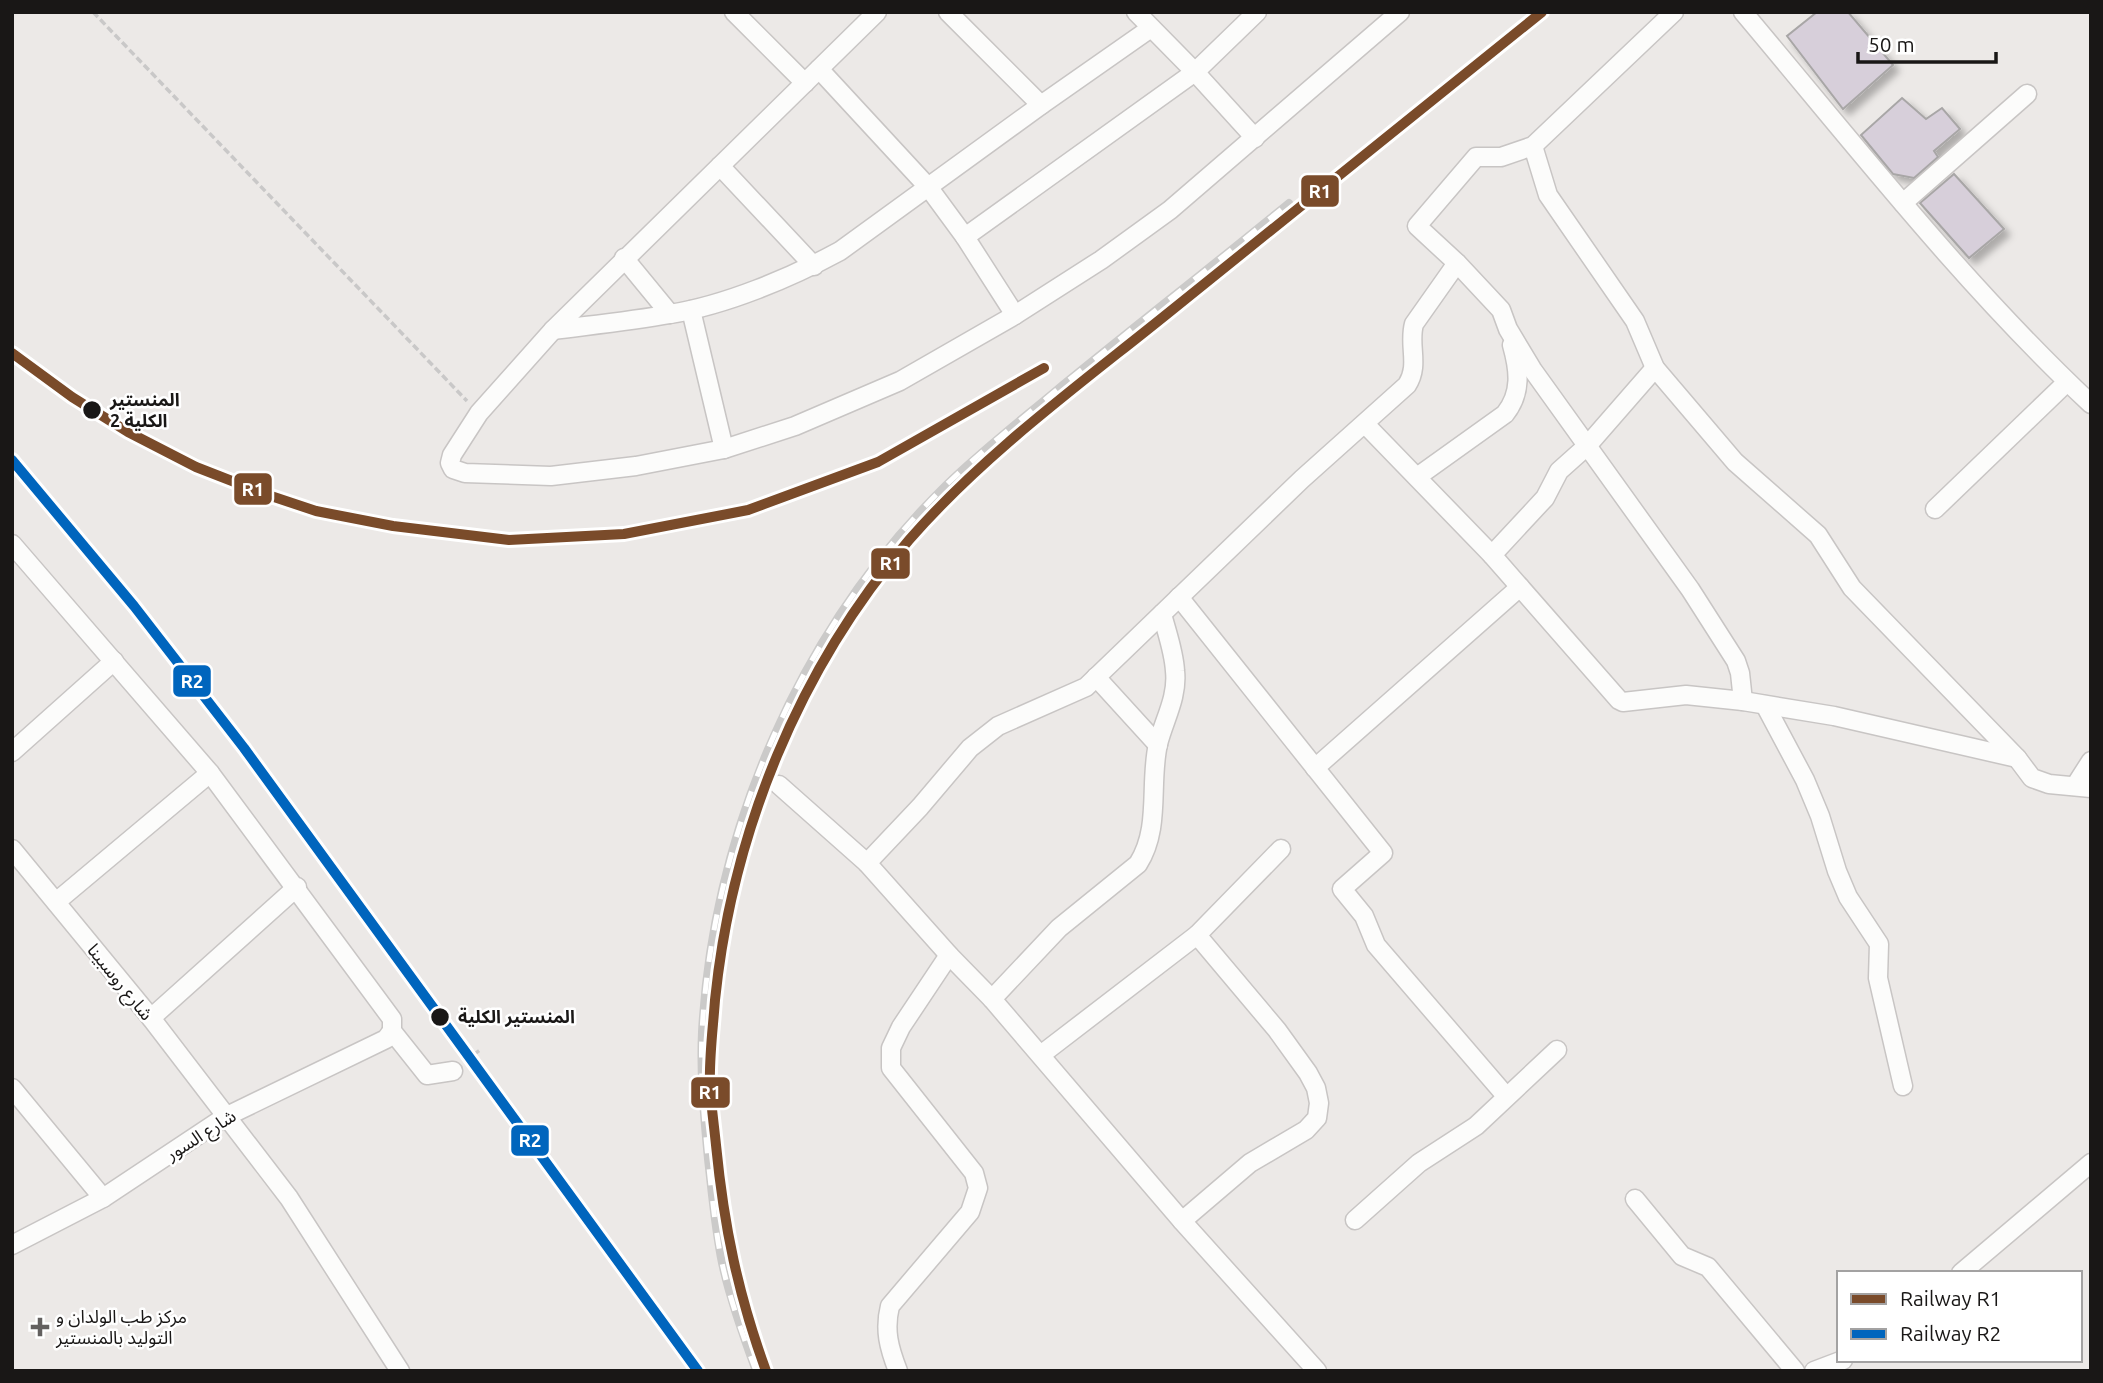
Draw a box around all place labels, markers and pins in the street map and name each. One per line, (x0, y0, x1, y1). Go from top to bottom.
place label: المنستير الكلية 2 (109, 389, 180, 431)
marker: المنستير الكلية 2 (81, 399, 103, 421)
marker: المنستير الكلية (429, 1006, 451, 1028)
place label: المنستير الكلية (458, 1006, 575, 1028)
place label: مركز طب الولدان و التوليد بالمنستير (55, 1306, 187, 1349)
marker: مركز طب الولدان و التوليد بالمنستير (30, 1317, 50, 1337)

